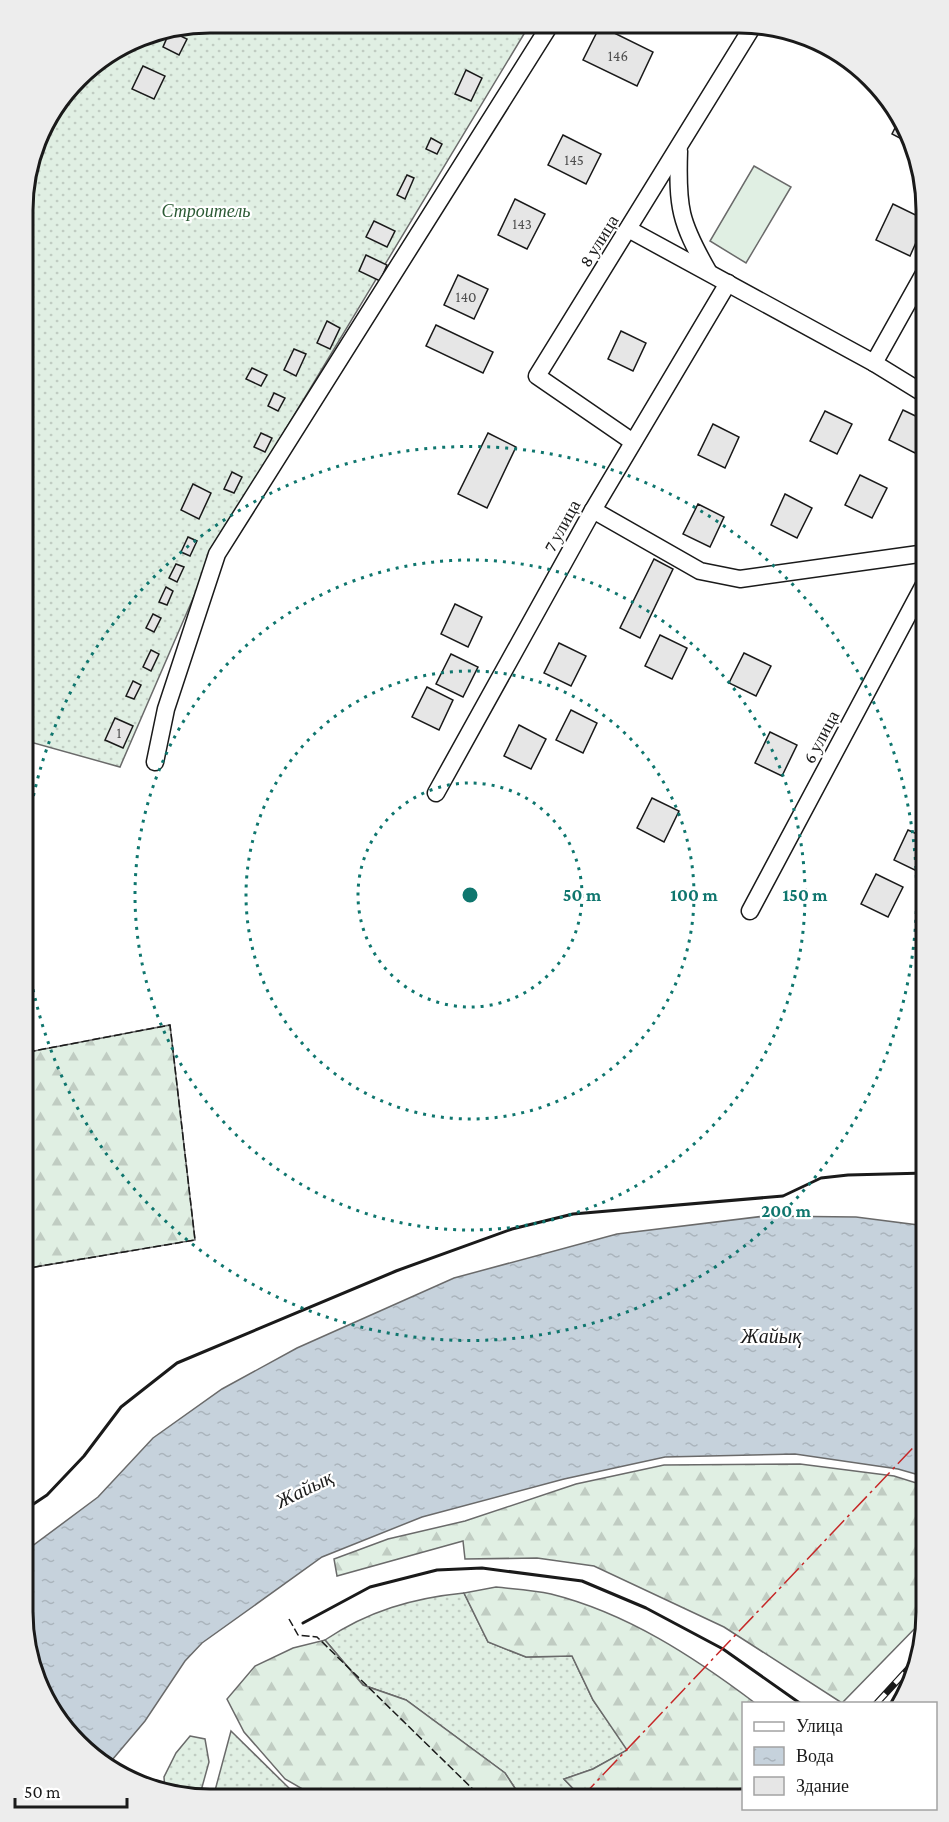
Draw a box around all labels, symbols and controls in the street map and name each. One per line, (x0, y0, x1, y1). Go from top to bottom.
house number: 146 (608, 48, 628, 64)
house number: 145 (564, 152, 584, 168)
park label: Строитель (162, 201, 250, 221)
street label: 8 улица (575, 211, 623, 271)
house number: 143 (512, 216, 532, 232)
house number: 140 (455, 289, 477, 305)
street label: 7 улица (540, 497, 584, 555)
street label: 6 улица (799, 707, 843, 767)
house number: 1 (117, 725, 122, 741)
centre of rings (460, 885, 480, 905)
text: 50 m (563, 885, 602, 905)
text: 100 m (670, 885, 718, 905)
text: 150 m (782, 885, 828, 905)
text: 200 m (761, 1201, 812, 1221)
water label: Жайық (739, 1325, 802, 1348)
water label: Жайық (271, 1465, 337, 1514)
legend (742, 1702, 937, 1810)
text: Улица (796, 1716, 843, 1736)
text: Вода (796, 1746, 834, 1766)
scale bar (15, 1771, 128, 1809)
text: Здание (796, 1776, 849, 1796)
text: 50 m (24, 1782, 61, 1802)

